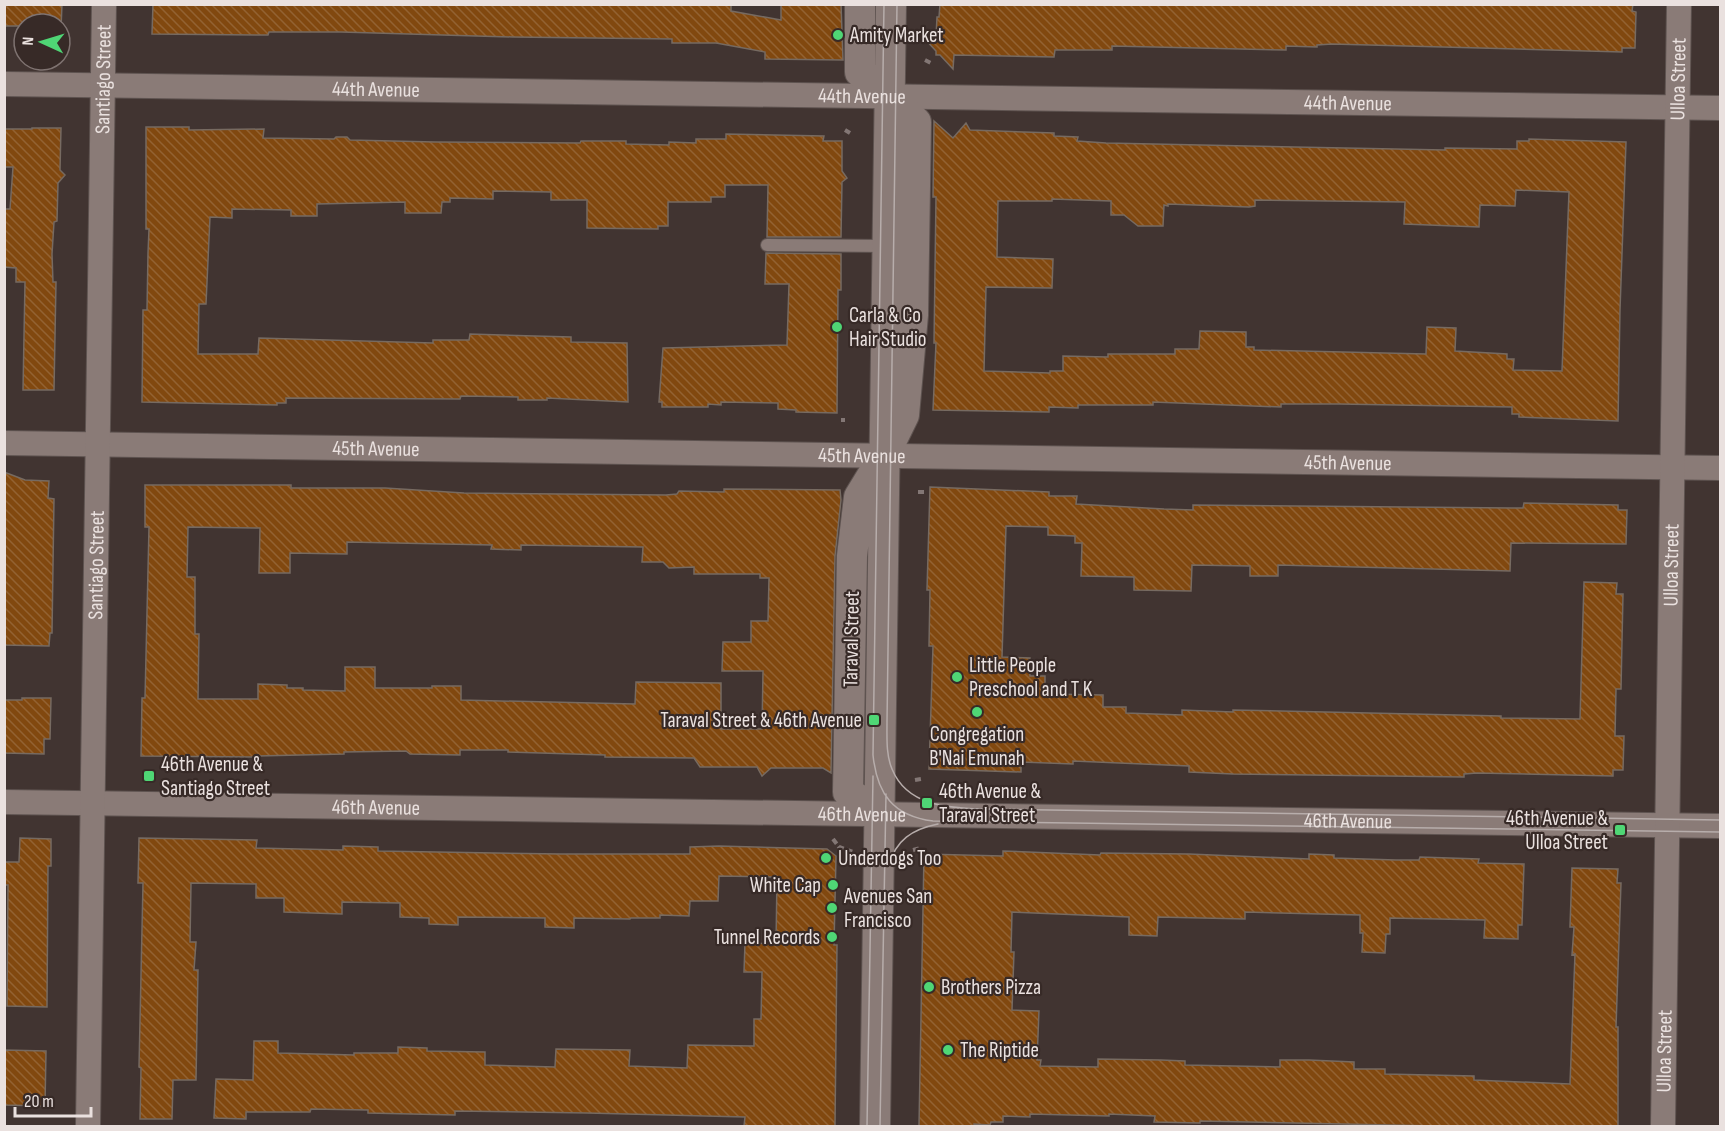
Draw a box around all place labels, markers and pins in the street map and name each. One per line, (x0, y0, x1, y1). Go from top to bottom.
place label: Amity Market (849, 23, 944, 48)
marker: Amity Market (831, 28, 845, 42)
place label: Carla & Co Hair Studio (849, 303, 927, 352)
marker: Carla & Co Hair Studio (830, 320, 844, 334)
place label: Little People Preschool and T K (969, 653, 1093, 702)
marker: Little People Preschool and T K (950, 670, 964, 684)
marker: Congregation B'Nai Emunah (970, 705, 984, 719)
place label: Taraval Street & 46th Avenue (660, 708, 862, 733)
marker: Taraval Street & 46th Avenue (867, 713, 881, 727)
place label: Congregation B'Nai Emunah (929, 722, 1025, 771)
place label: 46th Avenue & Santiago Street (161, 752, 270, 801)
marker: 46th Avenue & Santiago Street (142, 769, 156, 783)
place label: 46th Avenue & Taraval Street (939, 779, 1041, 828)
marker: 46th Avenue & Taraval Street (920, 796, 934, 810)
place label: 46th Avenue & Ulloa Street (1506, 806, 1608, 855)
marker: 46th Avenue & Ulloa Street (1613, 823, 1627, 837)
place label: Underdogs Too (838, 846, 942, 871)
marker: Underdogs Too (819, 851, 833, 865)
place label: White Cap (750, 873, 821, 898)
marker: White Cap (826, 878, 840, 892)
place label: Avenues San Francisco (843, 884, 932, 933)
marker: Avenues San Francisco (825, 901, 839, 915)
place label: Tunnel Records (714, 925, 820, 950)
marker: Tunnel Records (825, 930, 839, 944)
place label: Brothers Pizza (941, 975, 1041, 1000)
marker: Brothers Pizza (922, 980, 936, 994)
place label: The Riptide (960, 1038, 1039, 1063)
marker: The Riptide (941, 1043, 955, 1057)

